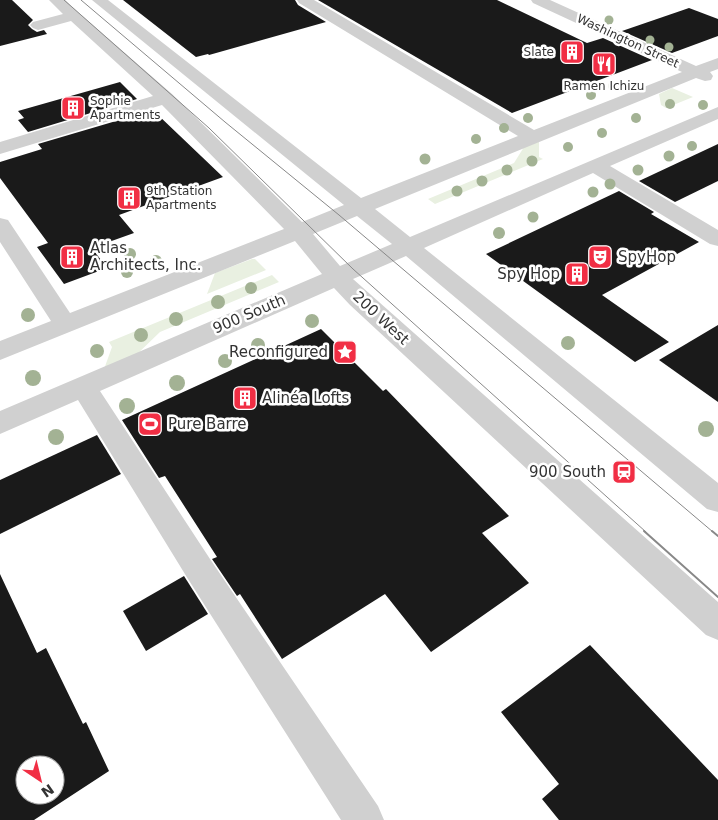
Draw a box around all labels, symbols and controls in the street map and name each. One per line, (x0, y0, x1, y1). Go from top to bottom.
street label: Washington Street (575, 11, 681, 71)
building icon: Slate (559, 39, 585, 65)
place label: Slate (524, 45, 554, 59)
restaurant icon: Ramen Ichizu (591, 51, 617, 77)
place label: Ramen Ichizu (564, 79, 644, 93)
place label: Sophie Apartments (90, 94, 160, 122)
building icon: Sophie Apartments (60, 95, 86, 121)
place label: 9th Station Apartments (146, 184, 216, 212)
building icon: 9th Station Apartments (116, 185, 142, 211)
place label: Atlas Architects, Inc. (90, 239, 202, 274)
building icon: Atlas Architects, Inc. (59, 244, 85, 270)
theatre icon: SpyHop (587, 244, 613, 270)
place label: SpyHop (618, 248, 676, 266)
building icon: Spy Hop (564, 261, 590, 287)
place label: Spy Hop (497, 265, 560, 283)
street label: 200 West (349, 287, 413, 349)
street label: 900 South (210, 291, 288, 337)
place icon: Reconfigured (332, 339, 358, 365)
place label: Reconfigured (229, 343, 328, 361)
building icon: Alinéa Lofts (232, 385, 258, 411)
place label: Alinéa Lofts (262, 389, 349, 407)
sports icon: Pure Barre (137, 411, 163, 437)
place label: Pure Barre (168, 415, 247, 433)
station icon: 900 South (611, 459, 637, 485)
place label: 900 South (529, 463, 606, 481)
north arrow (15, 755, 65, 805)
text: N (38, 781, 57, 801)

